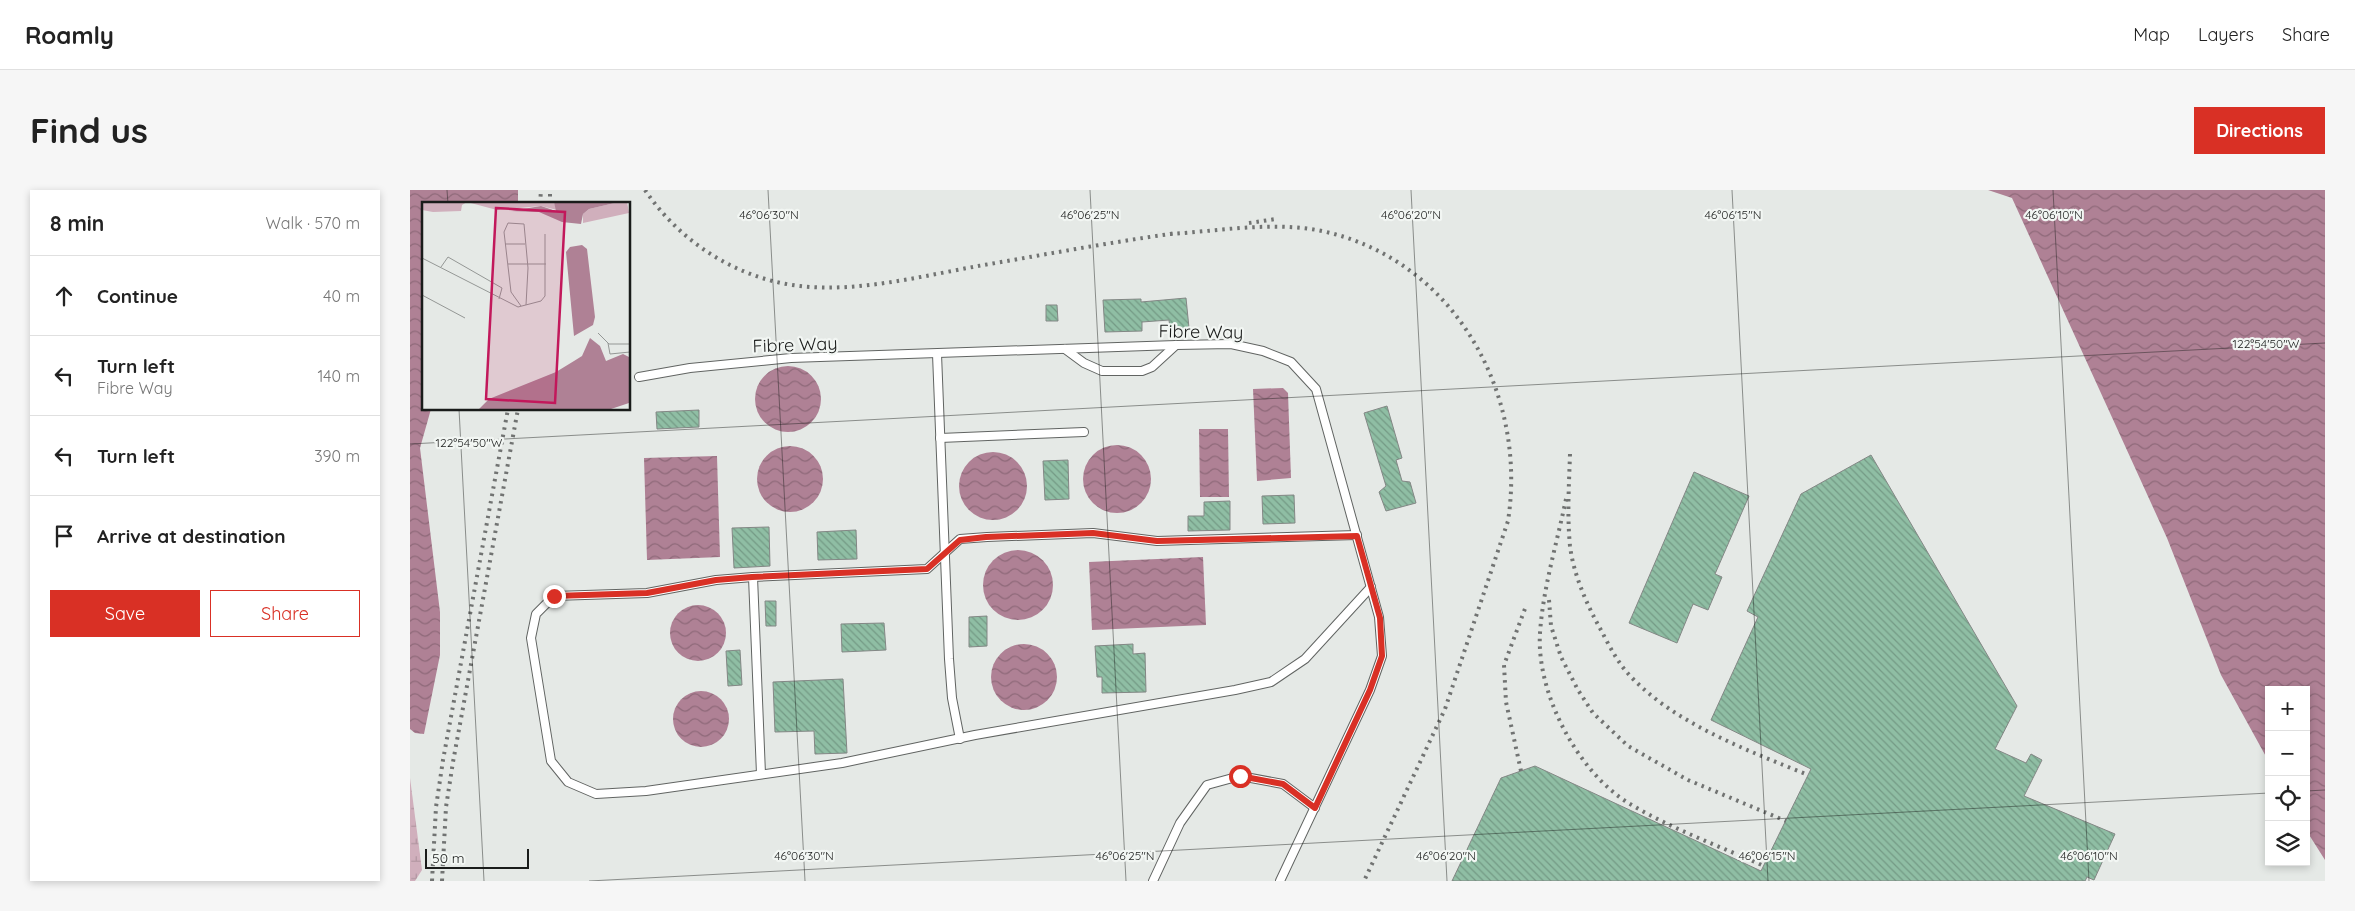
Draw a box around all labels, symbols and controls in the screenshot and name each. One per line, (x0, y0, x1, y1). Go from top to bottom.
text: Roamly (25, 20, 114, 50)
text: Map (2133, 23, 2170, 46)
text: Layers (2198, 23, 2254, 46)
text: Share (2282, 23, 2330, 46)
button: Directions (2194, 107, 2325, 154)
text: Find us (30, 108, 148, 152)
inset map (422, 202, 630, 410)
text: 46°06'30"N (739, 207, 799, 222)
text: 46°06'25"N (1060, 207, 1120, 222)
text: 46°06'20"N (1381, 207, 1441, 222)
text: 46°06'15"N (1705, 207, 1762, 222)
text: 46°06'10"N (2025, 207, 2083, 222)
text: 8 min (50, 210, 104, 236)
text: Walk · 570 m (265, 213, 360, 233)
icon: ahead (50, 282, 78, 310)
text: Continue (97, 284, 178, 308)
text: 40 m (323, 286, 360, 306)
street label: Fibre Way (1158, 319, 1244, 344)
street label: Fibre Way (752, 332, 838, 357)
text: 122°54'50"W (2233, 336, 2300, 351)
text: Turn left (97, 354, 175, 378)
icon: left (50, 362, 78, 390)
text: 140 m (317, 366, 360, 386)
text: Fibre Way (97, 378, 173, 398)
text: 122°54'50"W (436, 435, 503, 450)
icon: left (50, 442, 78, 470)
text: Turn left (97, 444, 175, 468)
text: 390 m (314, 446, 360, 466)
icon: arrive (50, 522, 78, 550)
text: Arrive at destination (97, 524, 286, 548)
route end (543, 585, 566, 608)
button: Save (50, 590, 200, 637)
button: Share (210, 590, 360, 637)
map controls (2265, 686, 2310, 866)
button: + (2265, 686, 2310, 731)
button: − (2265, 731, 2310, 776)
route start (1229, 765, 1252, 788)
button: locate (2265, 776, 2310, 821)
button: layers (2265, 821, 2310, 866)
scale bar (425, 846, 529, 869)
text: 46°06'30"N (774, 848, 834, 863)
text: 46°06'25"N (1095, 848, 1155, 863)
text: 46°06'20"N (1416, 848, 1476, 863)
text: 46°06'15"N (1739, 848, 1796, 863)
text: 46°06'10"N (2060, 848, 2118, 863)
text: 50 m (432, 849, 465, 867)

